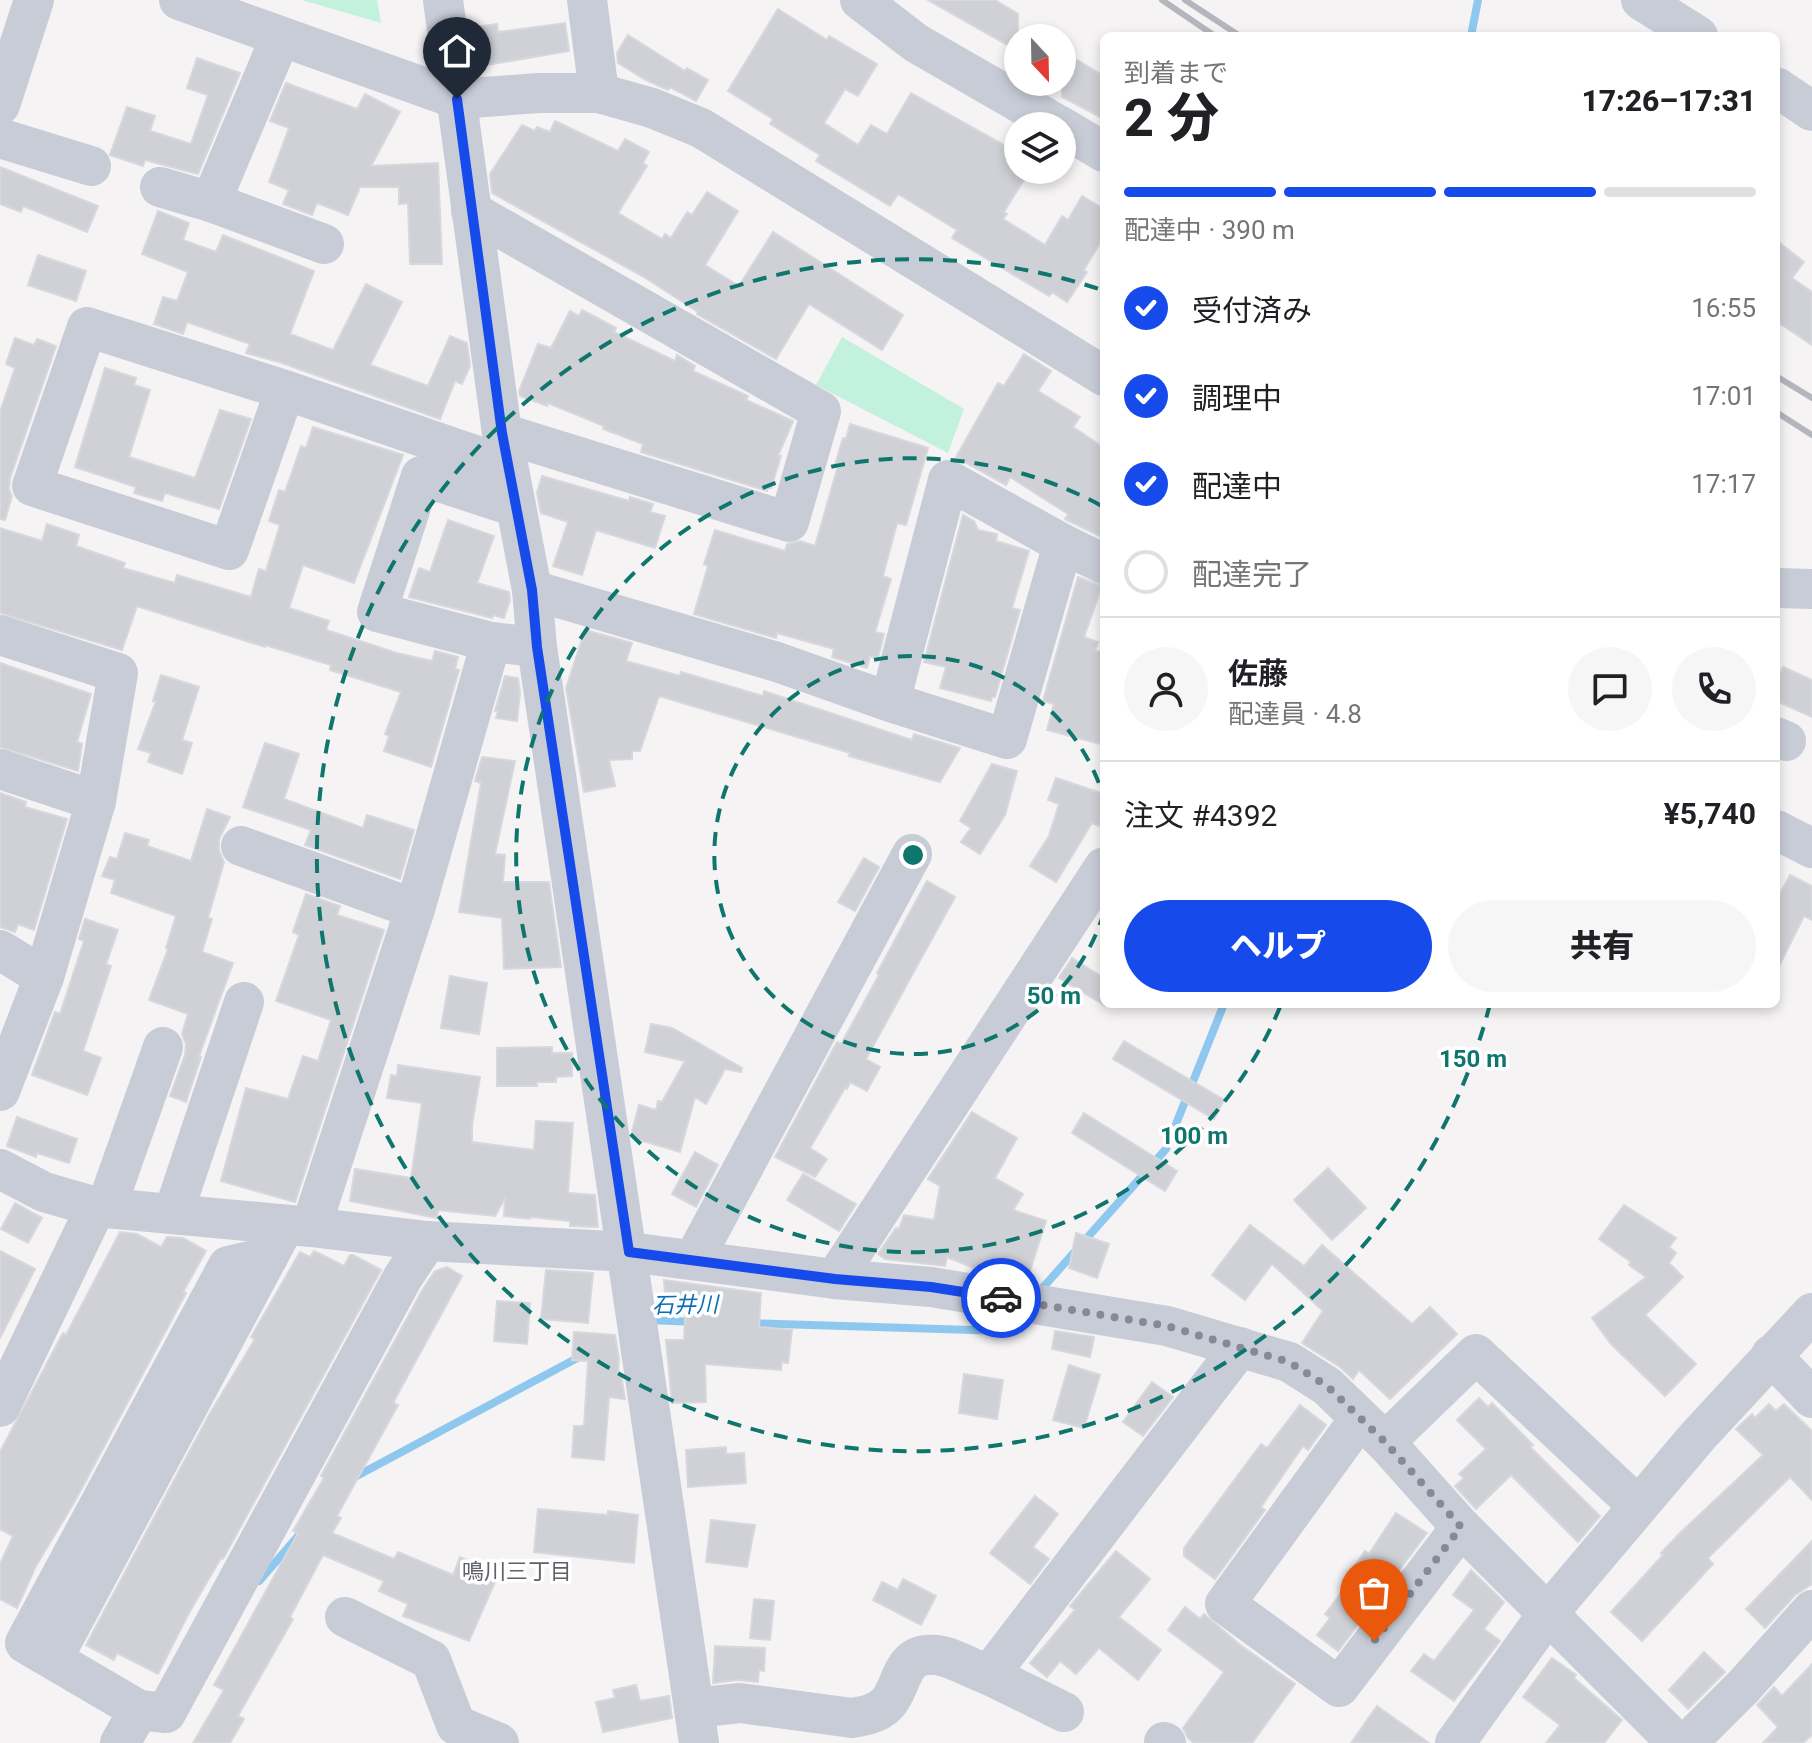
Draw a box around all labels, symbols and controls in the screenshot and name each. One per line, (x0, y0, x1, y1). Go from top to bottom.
pin (423, 17, 491, 99)
north arrow (1004, 24, 1076, 96)
map controls (1004, 24, 1076, 184)
icon: home (435, 29, 479, 73)
text: 到着まで (1124, 58, 1228, 88)
text: 17:26–17:31 (1581, 83, 1756, 118)
text: 2 分 (1124, 88, 1219, 149)
button: layers (1004, 112, 1076, 184)
text: 配達中 · 390 m (1124, 215, 1295, 245)
icon: check (1124, 286, 1168, 330)
text: 受付済み (1192, 293, 1312, 328)
text: 16:55 (1691, 293, 1756, 323)
icon: check (1124, 374, 1168, 418)
text: 調理中 (1192, 381, 1282, 416)
text: 17:01 (1691, 381, 1756, 411)
icon: check (1124, 462, 1168, 506)
text: 配達中 (1192, 469, 1282, 504)
text: 17:17 (1691, 469, 1756, 499)
text: 配達完了 (1192, 557, 1312, 592)
button: person (1124, 647, 1208, 731)
button: chat (1568, 647, 1652, 731)
button: phone (1672, 647, 1756, 731)
text: 佐藤 (1228, 656, 1288, 691)
text: 配達員 · 4.8 (1228, 699, 1362, 729)
text: ¥5,740 (1664, 796, 1756, 831)
text: 注文 #4392 (1124, 798, 1277, 833)
centre of rings (899, 841, 927, 869)
button: ヘルプ (1124, 900, 1432, 992)
button: 共有 (1448, 900, 1756, 992)
text: 50 m (1027, 982, 1081, 1010)
text: 150 m (1439, 1045, 1507, 1073)
text: 100 m (1160, 1122, 1228, 1150)
courier (961, 1258, 1041, 1338)
icon: car (979, 1276, 1023, 1320)
water label: 石井川 (652, 1292, 720, 1318)
district label: 鳴川三丁目 (462, 1559, 572, 1584)
pin (1340, 1559, 1408, 1641)
icon: bag (1352, 1571, 1396, 1615)

